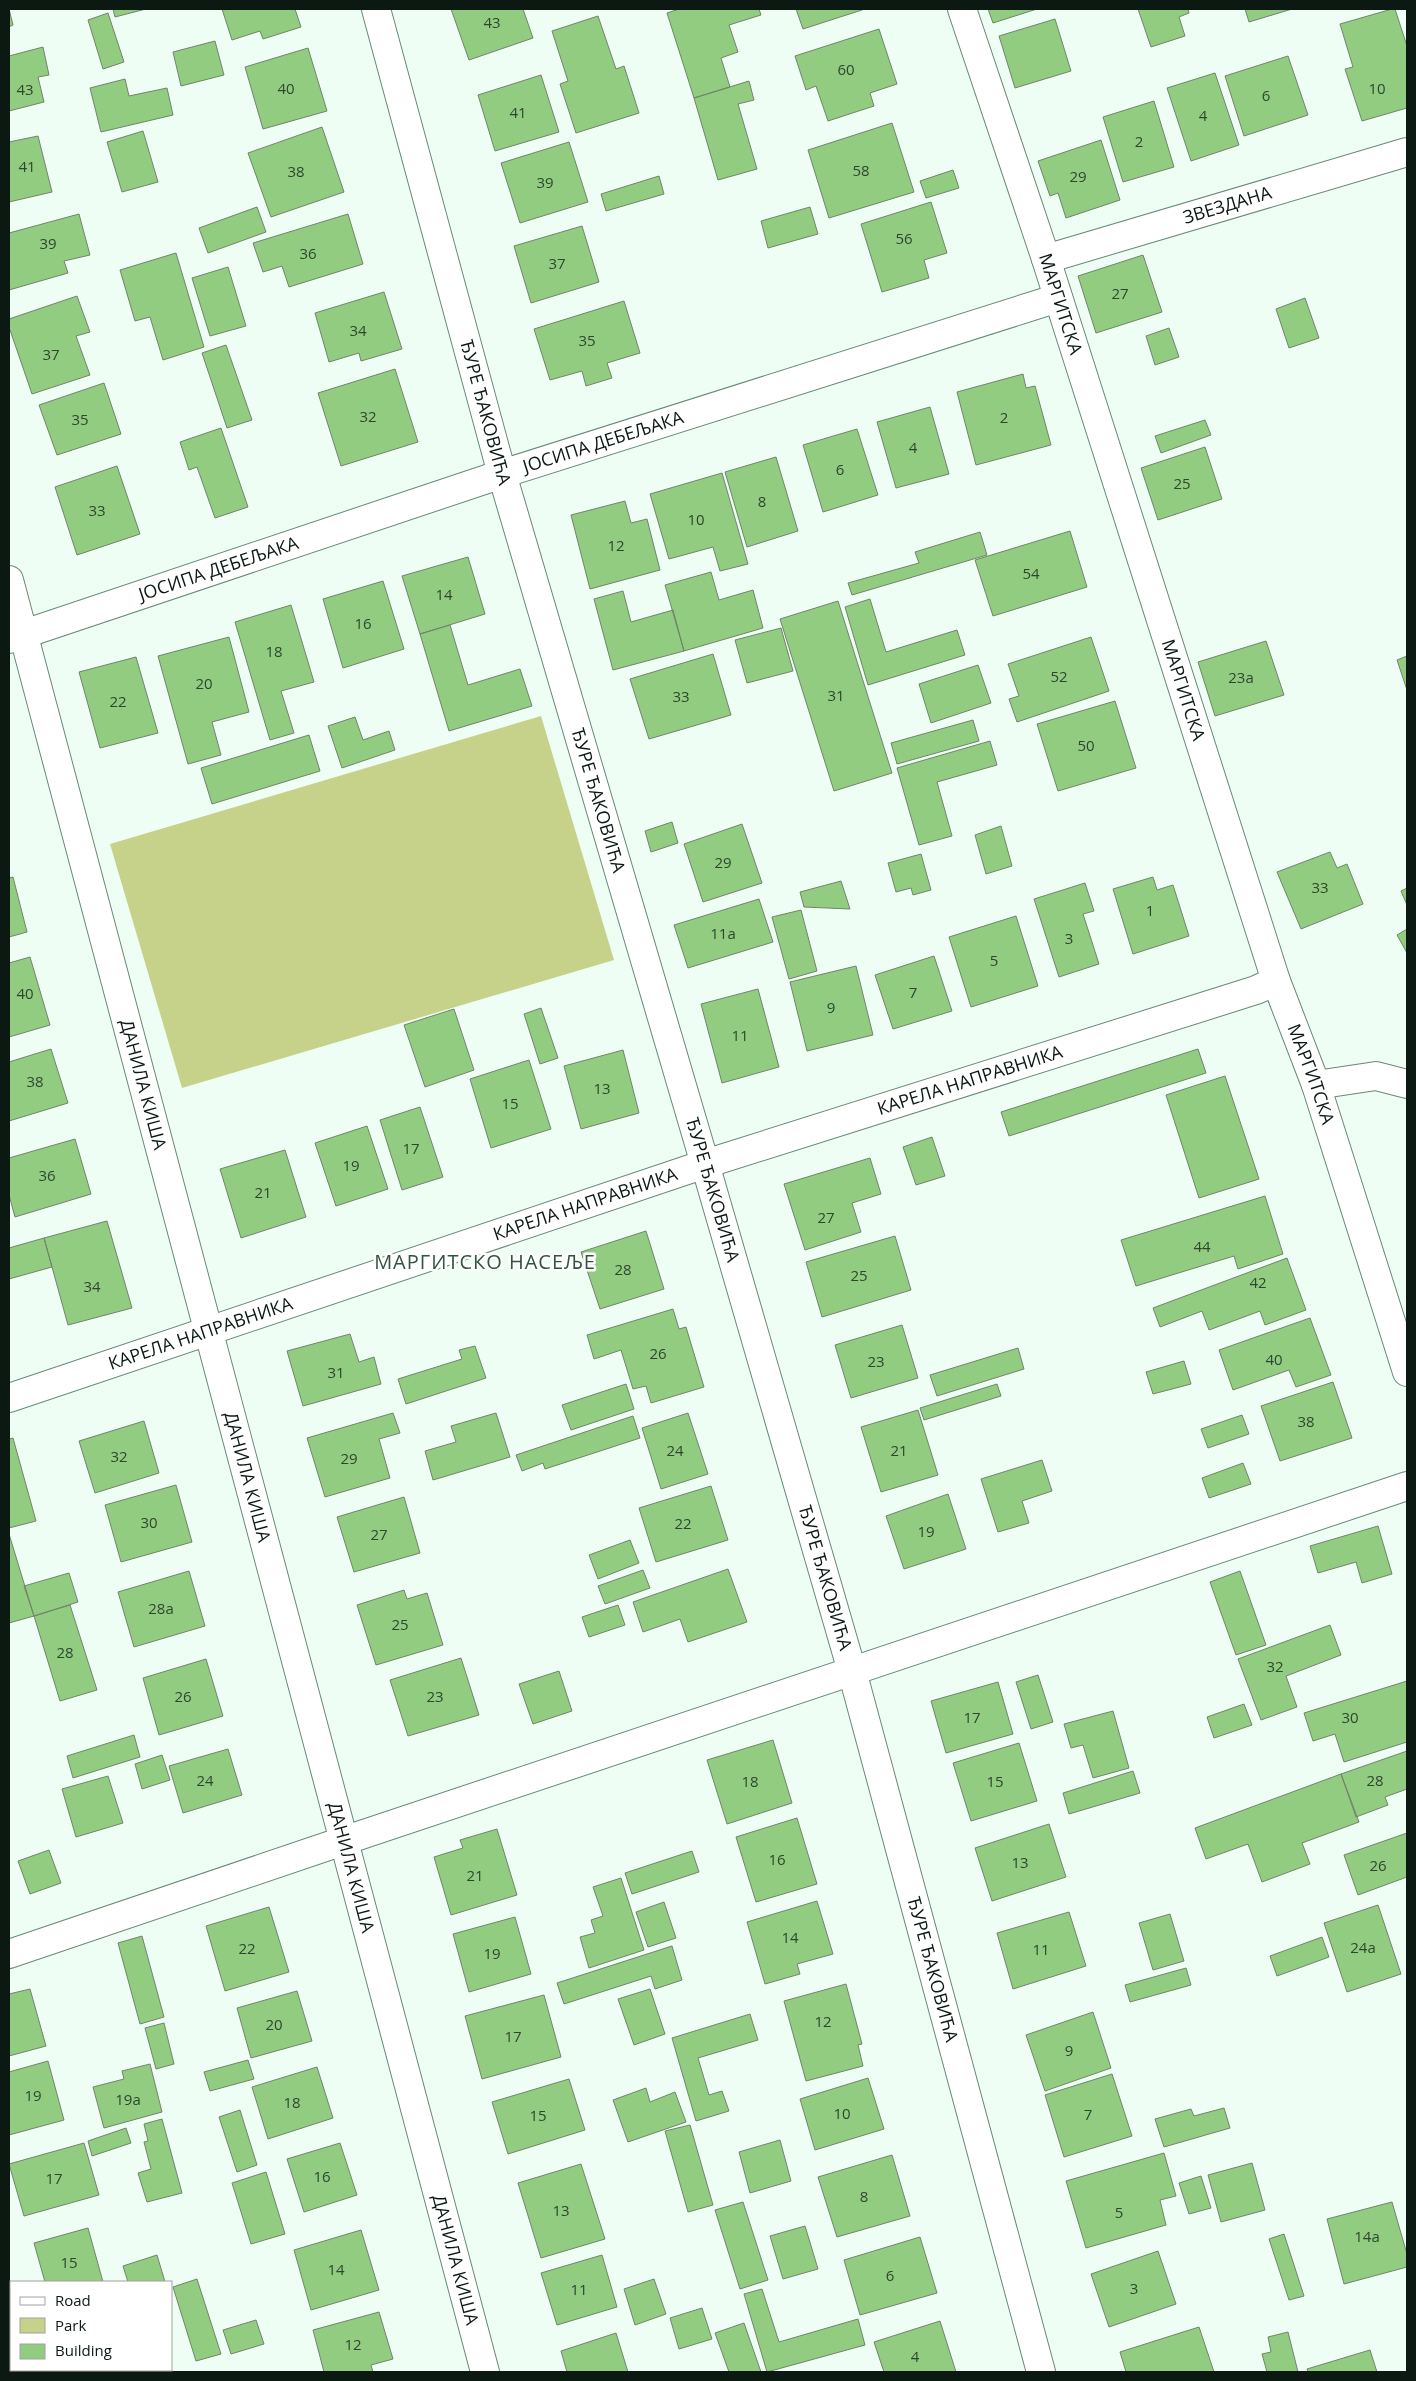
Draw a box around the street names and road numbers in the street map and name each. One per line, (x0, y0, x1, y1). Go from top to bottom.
street label: ЗВЕЗДАНА (1180, 180, 1275, 229)
street label: МАРГИТСКА (1034, 250, 1089, 358)
street label: ЂУРЕ ЂАКОВИЋА (455, 337, 518, 488)
street label: ЈОСИПА ДЕБЕЉАКА (518, 404, 687, 478)
street label: ЈОСИПА ДЕБЕЉАКА (133, 530, 302, 606)
street label: МАРГИТСКА (1157, 636, 1212, 744)
street label: ЂУРЕ ЂАКОВИЋА (566, 725, 632, 876)
street label: ДАНИЛА КИША (115, 1016, 173, 1153)
street label: МАРГИТСКА (1283, 1020, 1341, 1128)
street label: КАРЕЛА НАПРАВНИКА (874, 1039, 1066, 1120)
street label: ЂУРЕ ЂАКОВИЋА (681, 1115, 746, 1265)
street label: КАРЕЛА НАПРАВНИКА (490, 1161, 681, 1245)
street label: КАРЕЛА НАПРАВНИКА (105, 1290, 296, 1375)
street label: ДАНИЛА КИША (219, 1409, 277, 1545)
street label: ЂУРЕ ЂАКОВИЋА (794, 1503, 858, 1653)
street label: ДАНИЛА КИША (323, 1799, 381, 1936)
street label: ЂУРЕ ЂАКОВИЋА (902, 1894, 965, 2045)
street label: ДАНИЛА КИША (427, 2192, 485, 2328)

